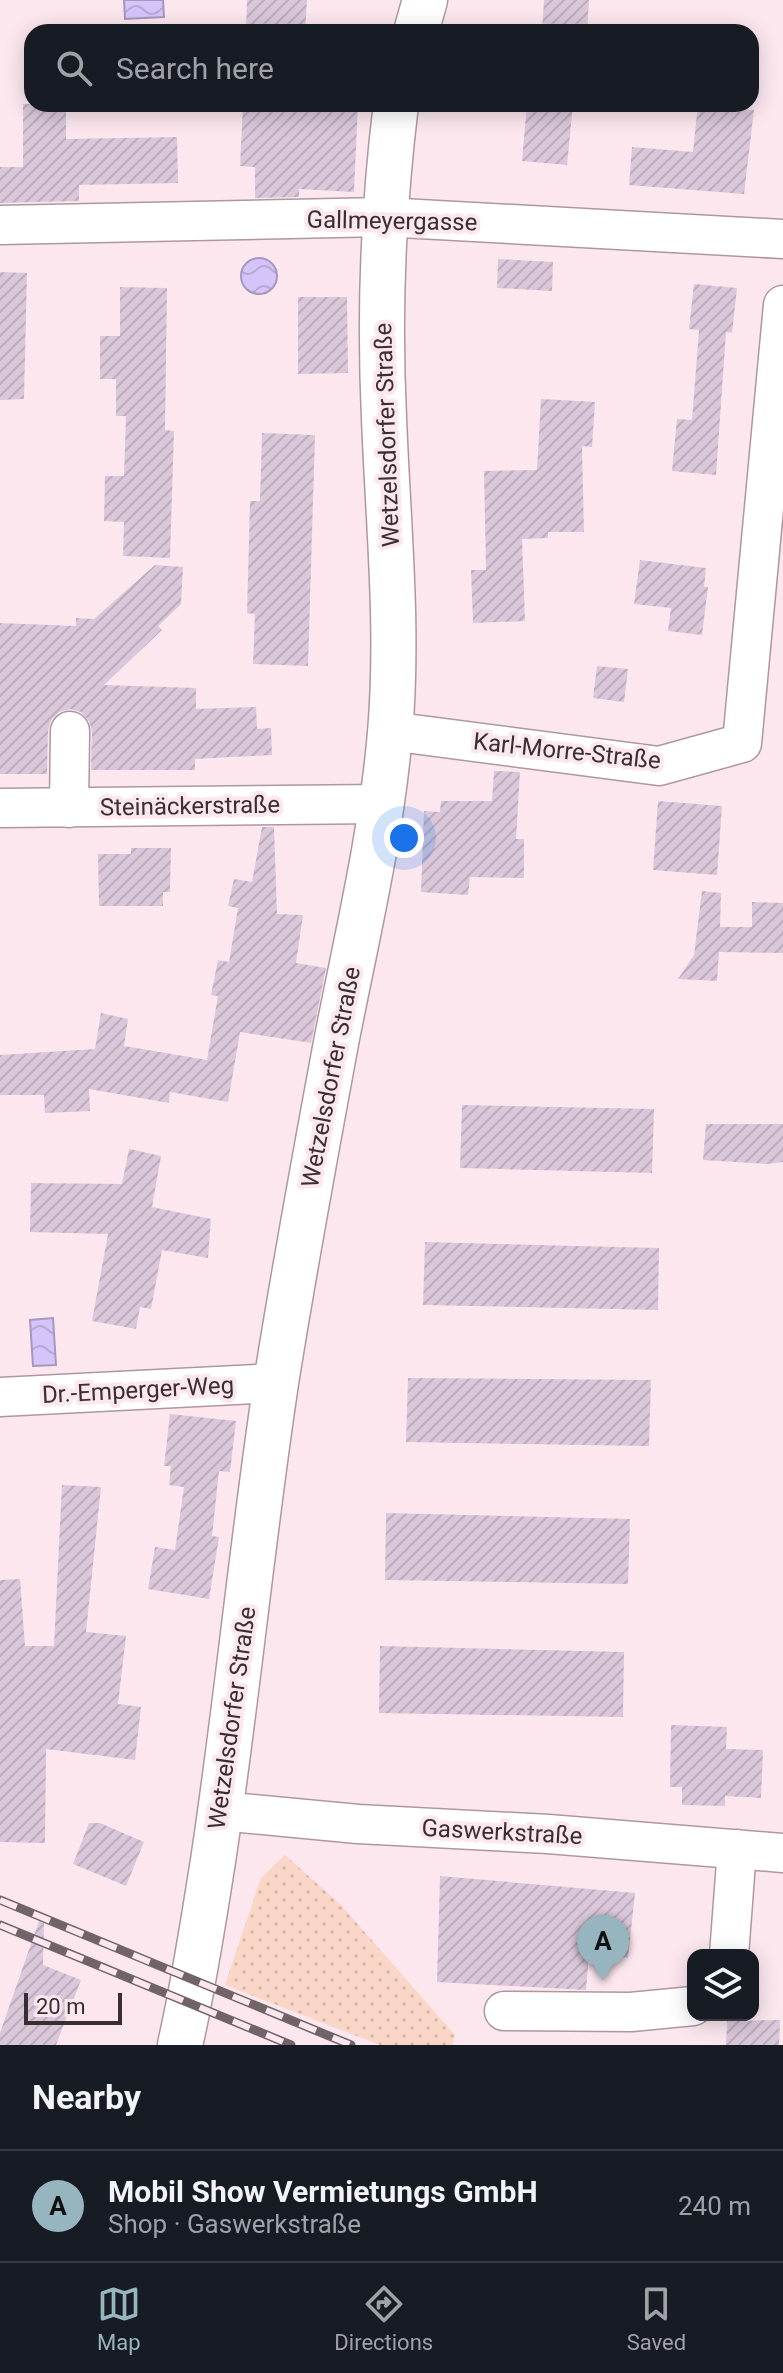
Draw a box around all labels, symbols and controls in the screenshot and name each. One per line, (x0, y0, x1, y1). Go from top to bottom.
search box (24, 24, 759, 112)
icon: search (52, 46, 96, 90)
text: Search here (116, 51, 274, 86)
street label: Gallmeyergasse (306, 206, 478, 236)
street label: Wetzelsdorfer Straße (369, 322, 405, 548)
street label: Karl-Morre-Straße (472, 727, 662, 775)
street label: Steinäckerstraße (100, 790, 280, 822)
your location (384, 818, 424, 858)
street label: Wetzelsdorfer Straße (296, 964, 366, 1190)
street label: Dr.-Emperger-Weg (41, 1371, 235, 1409)
street label: Wetzelsdorfer Straße (203, 1605, 261, 1831)
street label: Gaswerkstraße (421, 1814, 583, 1850)
pin: A (577, 1915, 629, 1981)
map controls (687, 1949, 759, 2021)
button: layers (687, 1949, 759, 2021)
scale bar (24, 1989, 122, 2025)
text: 20 m (36, 1994, 85, 2019)
text: Nearby (32, 2077, 141, 2117)
text: Mobil Show Vermietungs GmbH (108, 2174, 538, 2209)
text: A (49, 2191, 67, 2221)
text: 240 m (678, 2191, 751, 2221)
text: Shop · Gaswerkstraße (108, 2209, 361, 2239)
tab: Map (97, 2282, 141, 2355)
tab: Directions (334, 2282, 433, 2355)
tab: Saved (627, 2282, 686, 2355)

